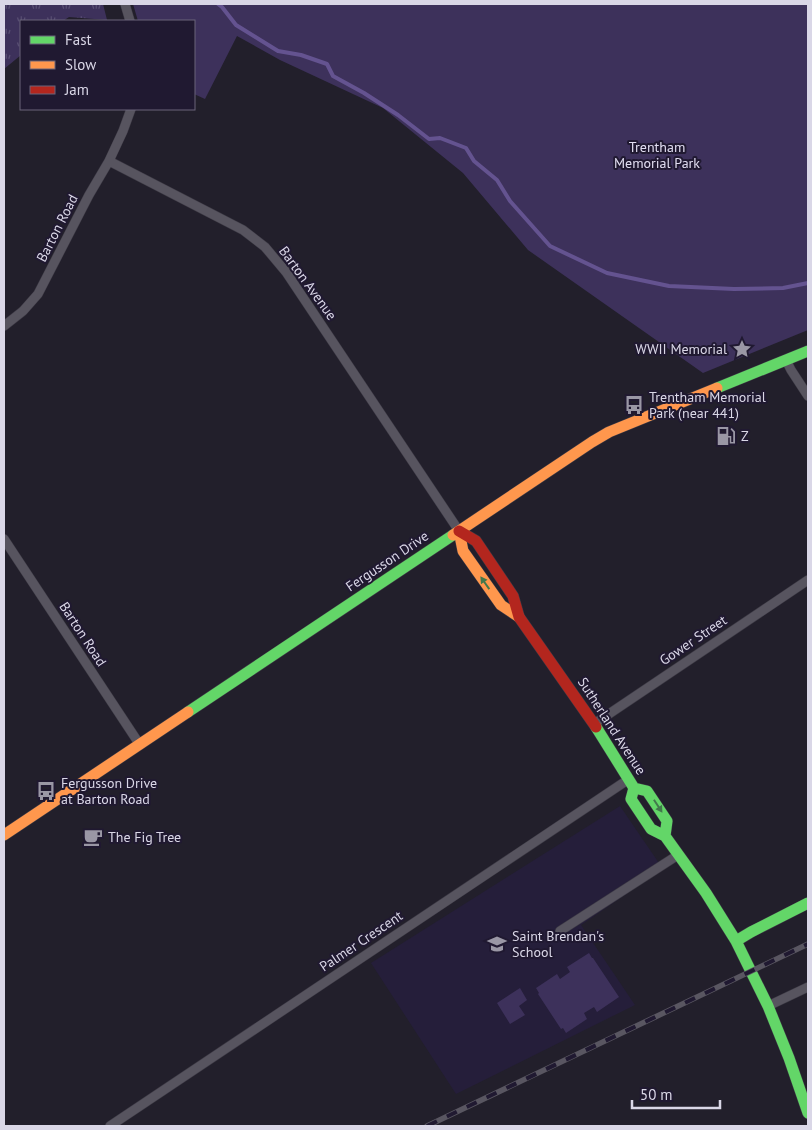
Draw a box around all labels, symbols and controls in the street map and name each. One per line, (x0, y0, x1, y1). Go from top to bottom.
legend (20, 20, 195, 110)
text: Fast (65, 30, 92, 49)
text: Slow (65, 55, 96, 74)
text: Jam (64, 80, 89, 99)
park label: Trentham Memorial Park (614, 138, 700, 172)
street label: Barton Road (32, 191, 82, 265)
street label: Barton Avenue (275, 242, 341, 324)
place icon: WWII Memorial (731, 338, 753, 360)
place label: WWII Memorial (635, 340, 727, 358)
place label: Trentham Memorial Park (near 441) (649, 388, 766, 422)
bus stop icon: Trentham Memorial Park (near 441) (623, 394, 645, 416)
fuel station icon: Z (715, 425, 737, 447)
place label: Z (741, 427, 749, 445)
street label: Fergusson Drive (342, 527, 432, 595)
one-way arrow (480, 576, 490, 589)
street label: Barton Road (55, 598, 111, 670)
street label: Gower Street (656, 611, 730, 669)
street label: Sutherland Avenue (574, 674, 650, 778)
place label: Fergusson Drive at Barton Road (61, 774, 157, 808)
bus stop icon: Fergusson Drive at Barton Road (35, 780, 57, 802)
one-way arrow (653, 800, 662, 813)
cafe icon: The Fig Tree (82, 826, 104, 848)
place label: The Fig Tree (108, 828, 181, 846)
street label: Palmer Crescent (316, 906, 406, 975)
place label: Saint Brendan's School (512, 927, 604, 961)
school or university icon: Saint Brendan's School (486, 933, 508, 955)
scale bar (632, 1078, 720, 1110)
text: 50 m (640, 1085, 673, 1104)

